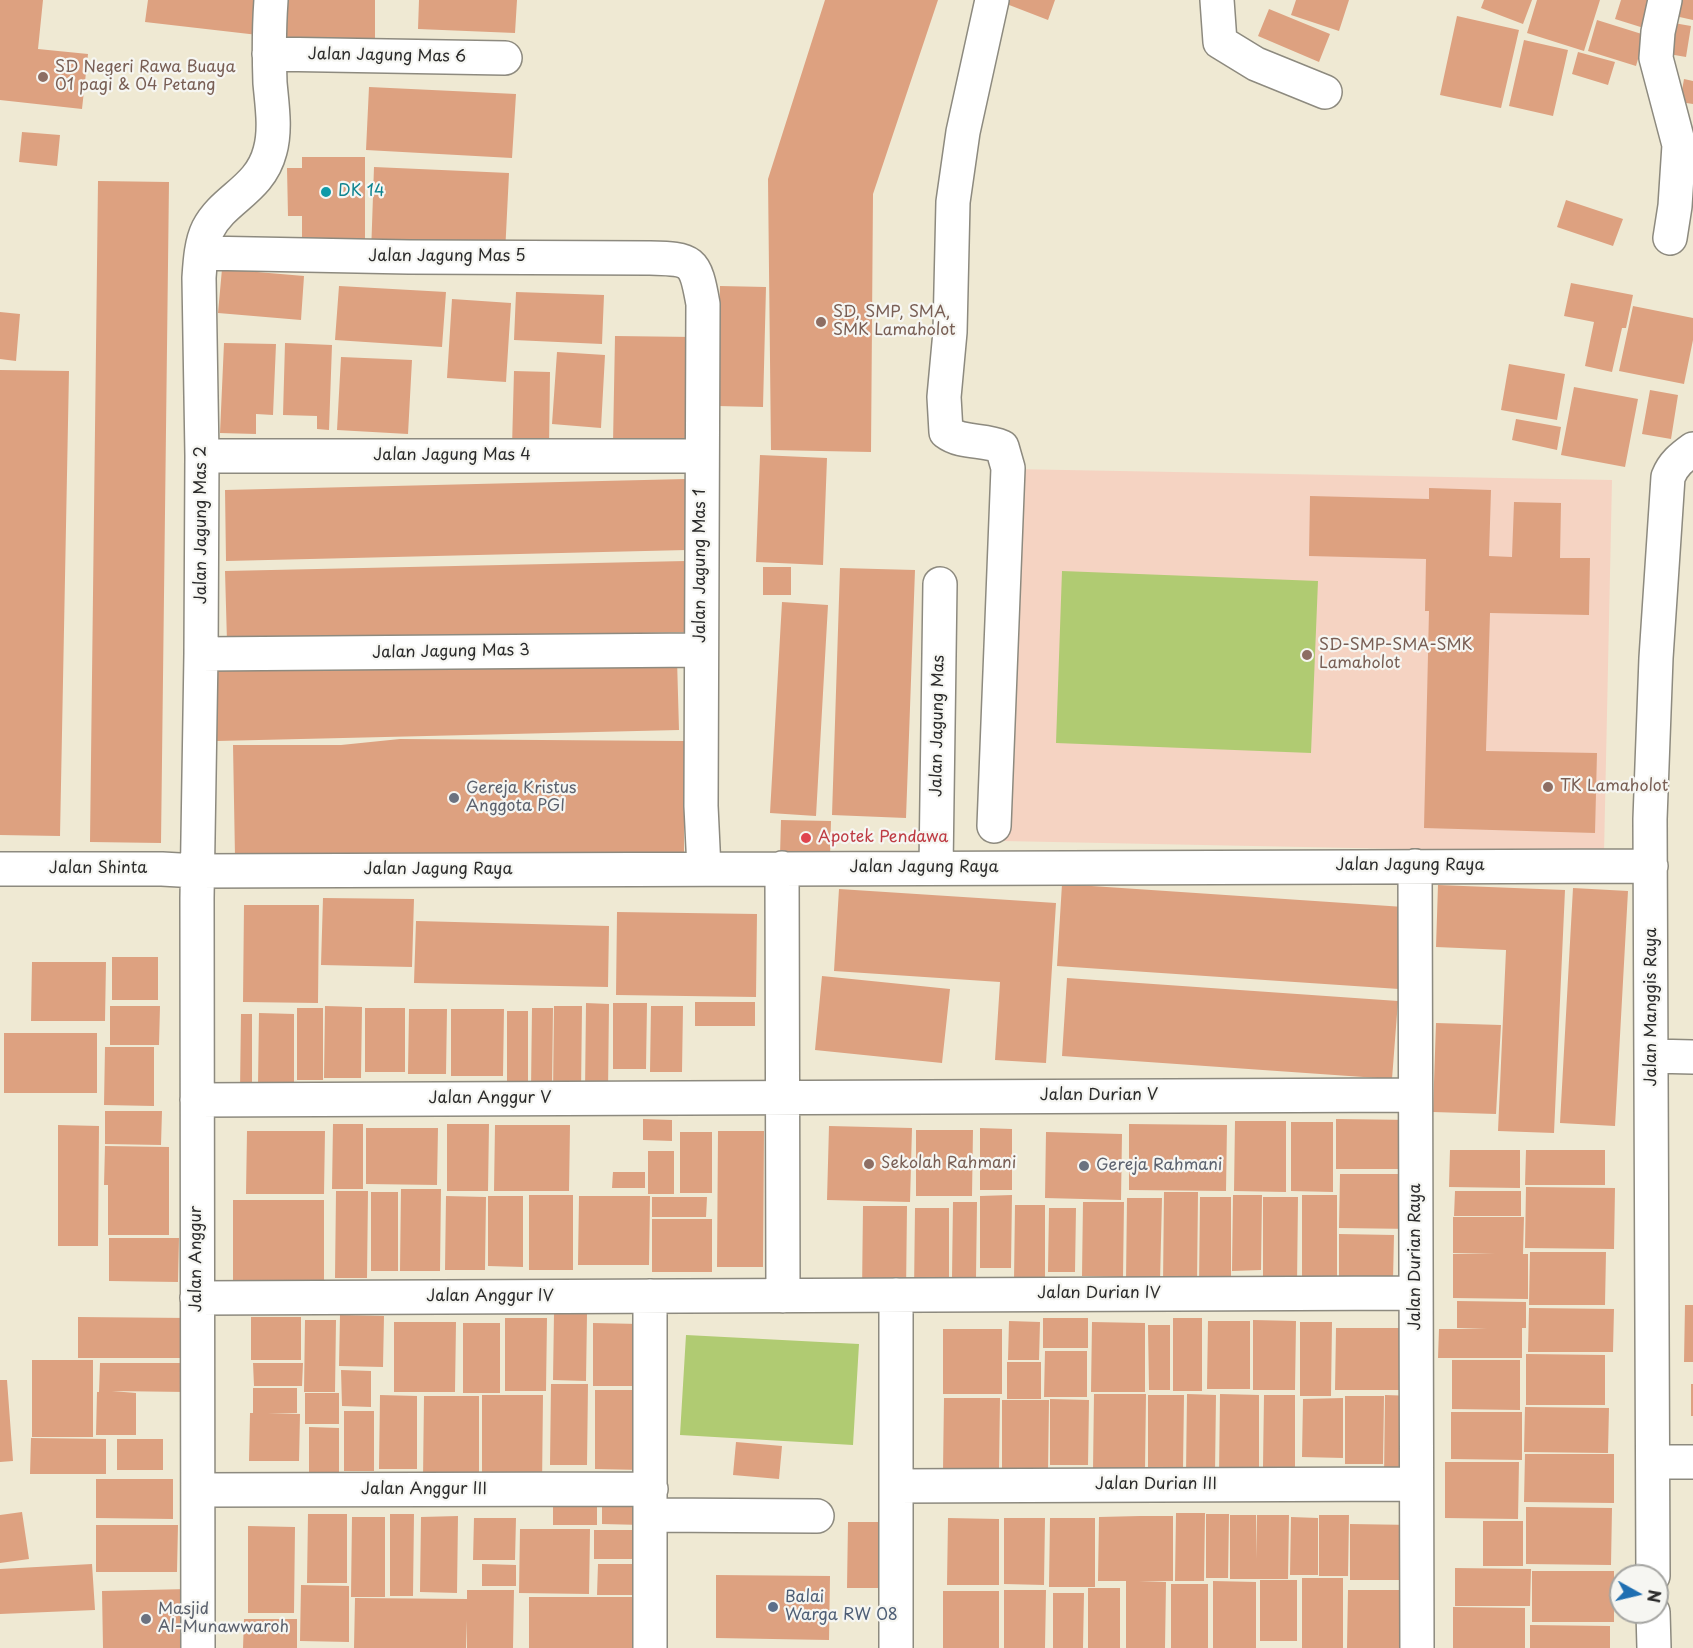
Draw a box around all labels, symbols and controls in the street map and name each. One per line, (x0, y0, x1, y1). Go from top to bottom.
street label: Jalan Jagung Mas 6 (308, 45, 466, 67)
place label: SD Negeri Rawa Buaya 01 pagi & 04 Petang (55, 58, 235, 96)
marker: SD Negeri Rawa Buaya 01 pagi & 04 Petang (36, 70, 50, 84)
place label: DK 14 (338, 182, 385, 202)
marker: DK 14 (319, 185, 333, 199)
street label: Jalan Jagung Mas 5 (368, 247, 526, 267)
place label: SD, SMP, SMA, SMK Lamaholot (833, 303, 956, 341)
marker: SD, SMP, SMA, SMK Lamaholot (814, 315, 828, 329)
street label: Jalan Jagung Mas 2 (192, 446, 212, 604)
street label: Jalan Jagung Mas 4 (373, 446, 531, 466)
street label: Jalan Jagung Mas 1 (691, 489, 711, 643)
place label: SD-SMP-SMA-SMK Lamaholot (1319, 636, 1473, 674)
street label: Jalan Jagung Mas 3 (372, 641, 530, 663)
marker: SD-SMP-SMA-SMK Lamaholot (1300, 648, 1314, 662)
street label: Jalan Jagung Mas (927, 655, 949, 797)
place label: TK Lamaholot (1560, 777, 1668, 797)
place label: Gereja Kristus Anggota PGI (466, 779, 576, 817)
marker: TK Lamaholot (1541, 780, 1555, 794)
marker: Gereja Kristus Anggota PGI (447, 791, 461, 805)
place label: Apotek Pendawa (818, 828, 948, 848)
marker: Apotek Pendawa (799, 831, 813, 845)
street label: Jalan Jagung Raya (1335, 856, 1485, 876)
street label: Jalan Jagung Raya (849, 858, 999, 878)
street label: Jalan Shinta (49, 859, 147, 879)
street label: Jalan Jagung Raya (363, 860, 513, 880)
street label: Jalan Manggis Raya (1642, 928, 1662, 1086)
street label: Jalan Durian V (1040, 1086, 1158, 1106)
street label: Jalan Anggur V (429, 1089, 551, 1109)
place label: Sekolah Rahmani (881, 1154, 1016, 1174)
place label: Gereja Rahmani (1096, 1156, 1222, 1176)
marker: Sekolah Rahmani (862, 1157, 876, 1171)
marker: Gereja Rahmani (1077, 1159, 1091, 1173)
street label: Jalan Durian Raya (1406, 1183, 1426, 1331)
street label: Jalan Anggur (187, 1206, 207, 1312)
street label: Jalan Durian IV (1037, 1284, 1161, 1304)
street label: Jalan Anggur IV (426, 1287, 554, 1307)
street label: Jalan Durian III (1095, 1475, 1217, 1495)
street label: Jalan Anggur III (361, 1480, 487, 1500)
north arrow (1609, 1564, 1669, 1624)
place label: Balai Warga RW 08 (785, 1588, 898, 1626)
text: N (1642, 1588, 1668, 1604)
place label: Masjid Al-Munawwaroh (158, 1600, 289, 1638)
marker: Balai Warga RW 08 (766, 1600, 780, 1614)
marker: Masjid Al-Munawwaroh (139, 1612, 153, 1626)

